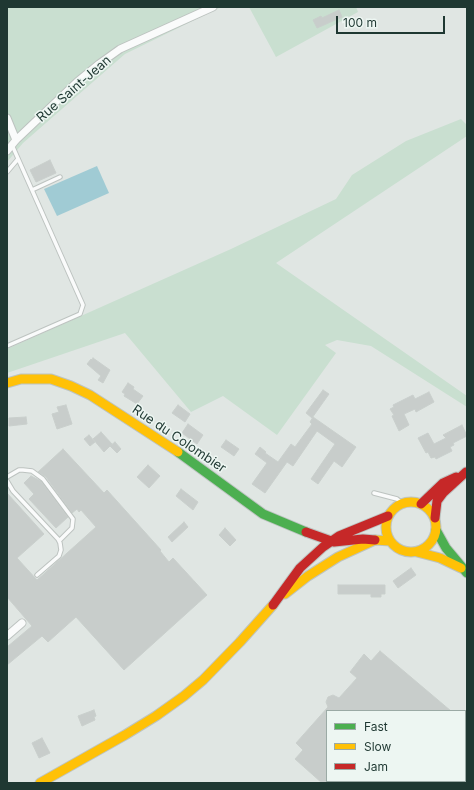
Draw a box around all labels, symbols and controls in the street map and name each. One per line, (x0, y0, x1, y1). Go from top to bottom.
scale bar (338, 8, 447, 34)
text: 100 m (343, 15, 377, 30)
street label: Rue Saint-Jean (34, 53, 114, 125)
street label: Rue du Colombier (129, 402, 229, 476)
legend (326, 710, 466, 782)
text: Fast (364, 719, 388, 734)
text: Slow (364, 739, 391, 754)
text: Jam (364, 759, 388, 774)

